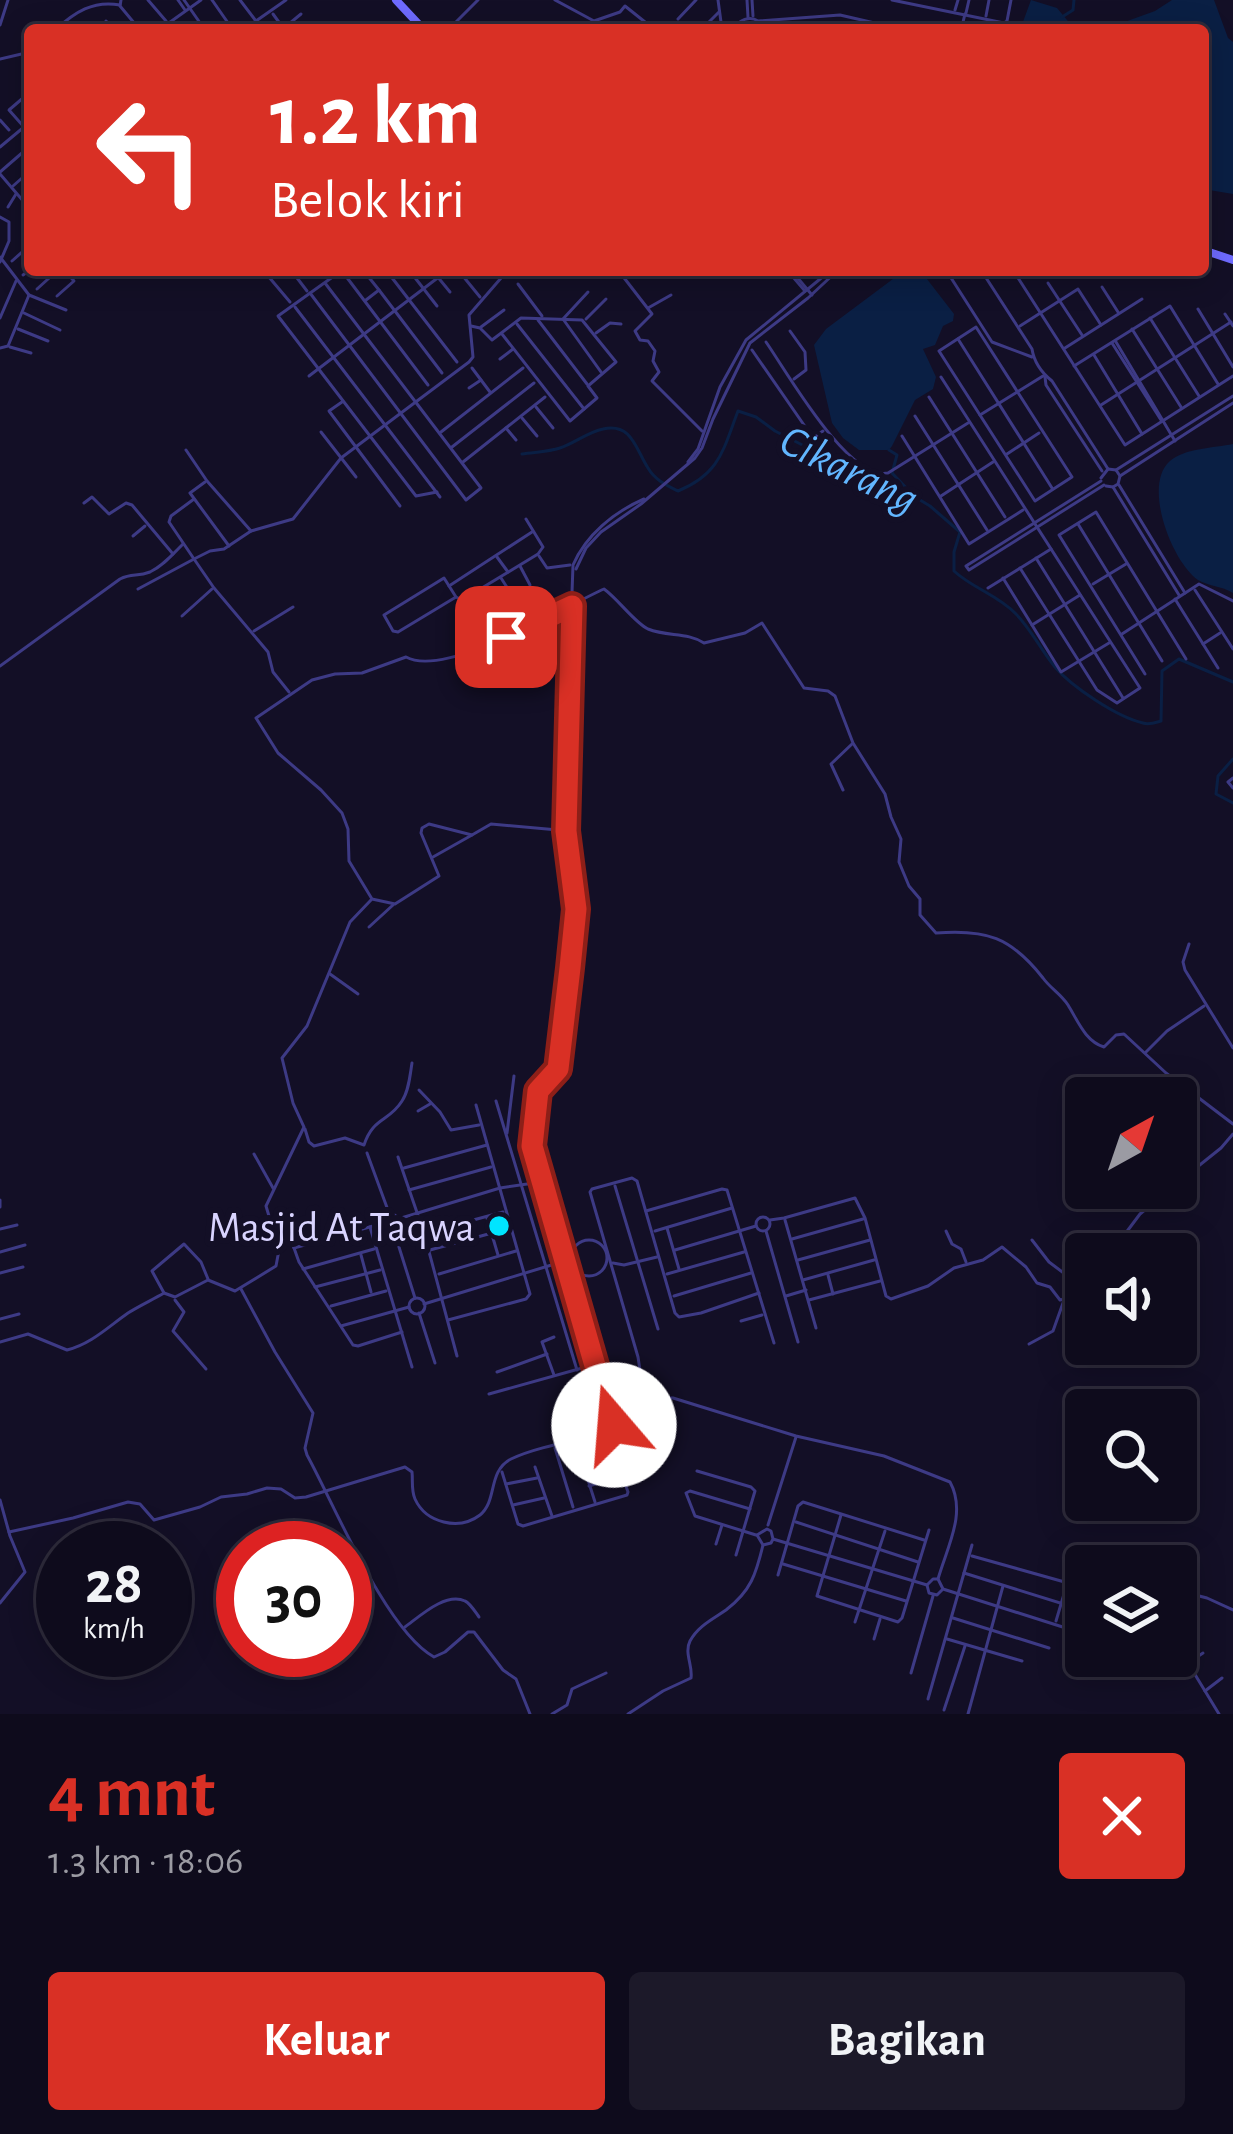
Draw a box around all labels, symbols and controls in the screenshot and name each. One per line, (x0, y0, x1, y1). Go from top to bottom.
icon: left (72, 72, 228, 228)
text: 1.2 km (270, 76, 481, 160)
text: Belok kiri (270, 174, 465, 228)
water label: Cikarang (773, 418, 925, 523)
pin (455, 586, 557, 688)
icon: arrive (473, 604, 539, 670)
north arrow (1065, 1077, 1197, 1209)
map controls (1065, 1077, 1197, 1677)
place label: Masjid At Taqwa (208, 1207, 475, 1249)
marker: Masjid At Taqwa (486, 1213, 512, 1239)
button: sound (1065, 1233, 1197, 1365)
position arrow (551, 1362, 677, 1488)
button: search (1065, 1389, 1197, 1521)
speed limit sign: 30 (216, 1521, 372, 1677)
button: layers (1065, 1545, 1197, 1677)
text: 28 (85, 1554, 143, 1614)
text: km/h (83, 1614, 145, 1644)
button: close (1059, 1753, 1185, 1879)
text: 4 mnt (48, 1757, 215, 1829)
text: 1.3 km · 18:06 (48, 1842, 243, 1881)
button: Keluar (48, 1972, 605, 2110)
button: Bagikan (629, 1972, 1185, 2110)

